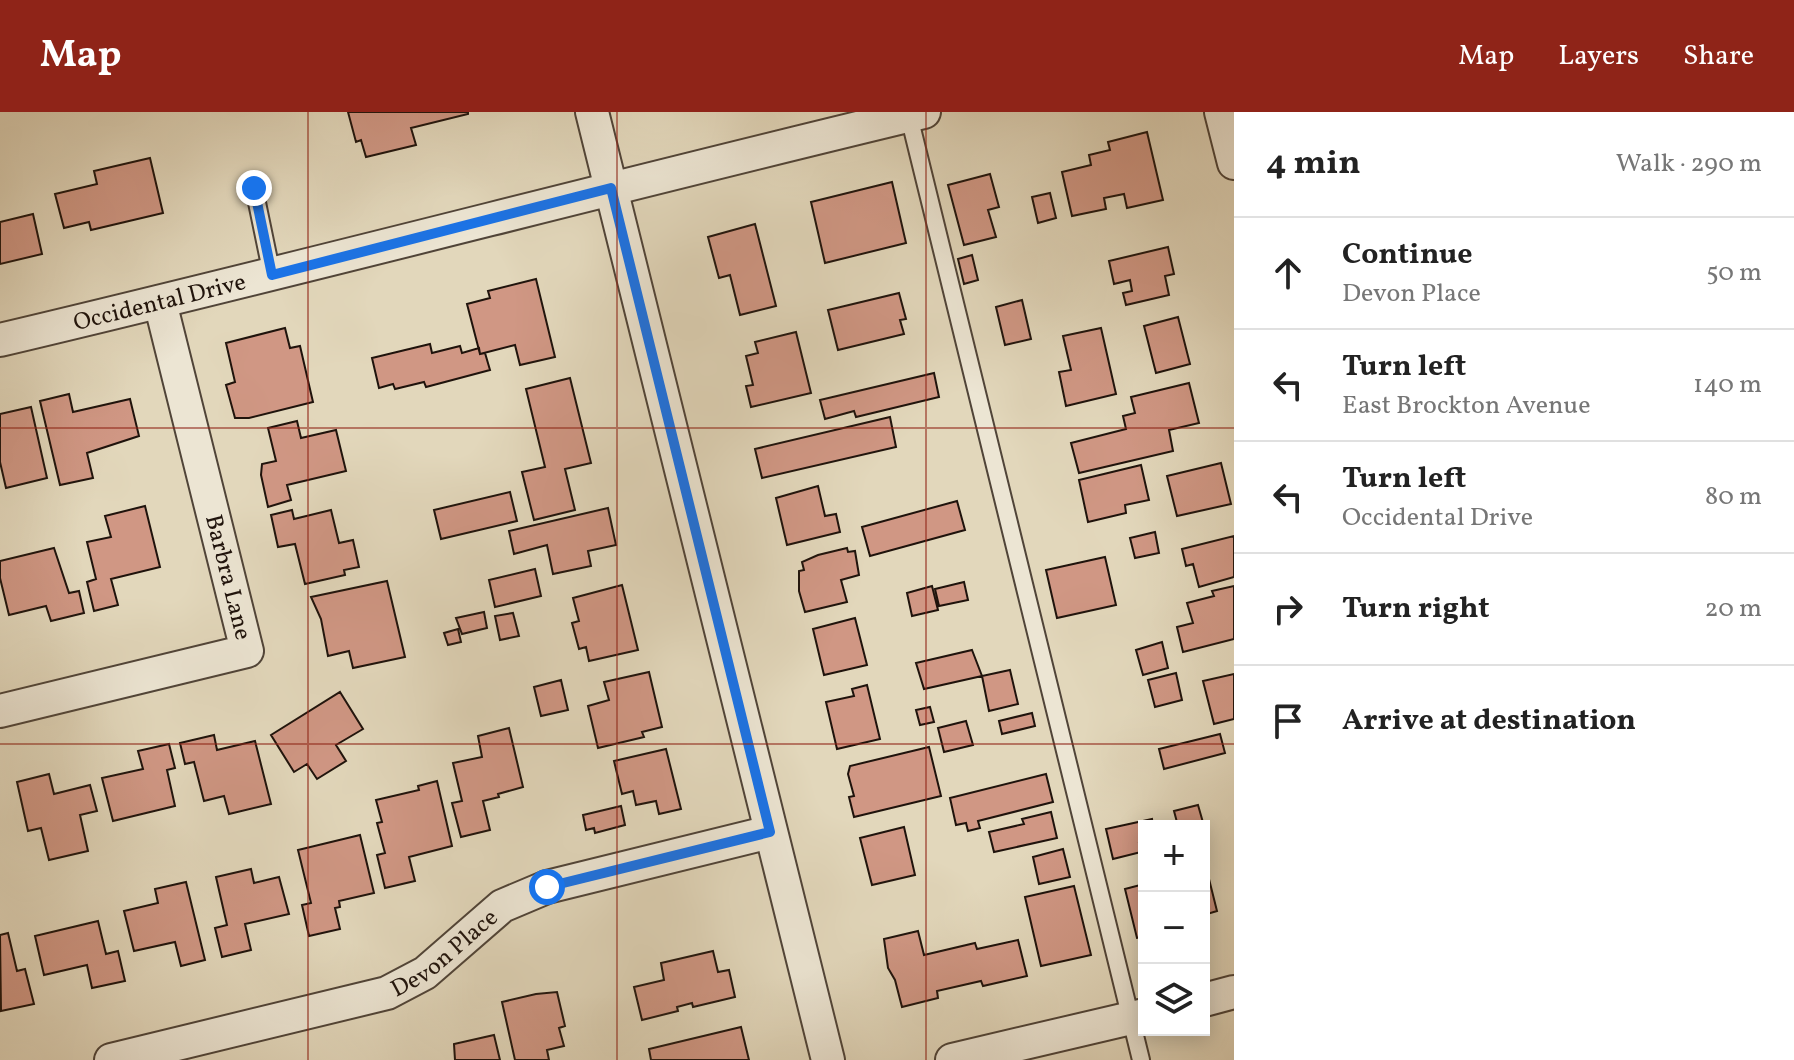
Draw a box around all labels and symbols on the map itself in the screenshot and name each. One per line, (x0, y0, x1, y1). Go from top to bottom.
route end (236, 170, 272, 206)
street label: Occidental Drive (70, 266, 250, 341)
street label: Barbra Lane (195, 511, 259, 644)
route start (529, 869, 565, 905)
street label: Devon Place (385, 902, 506, 1007)

